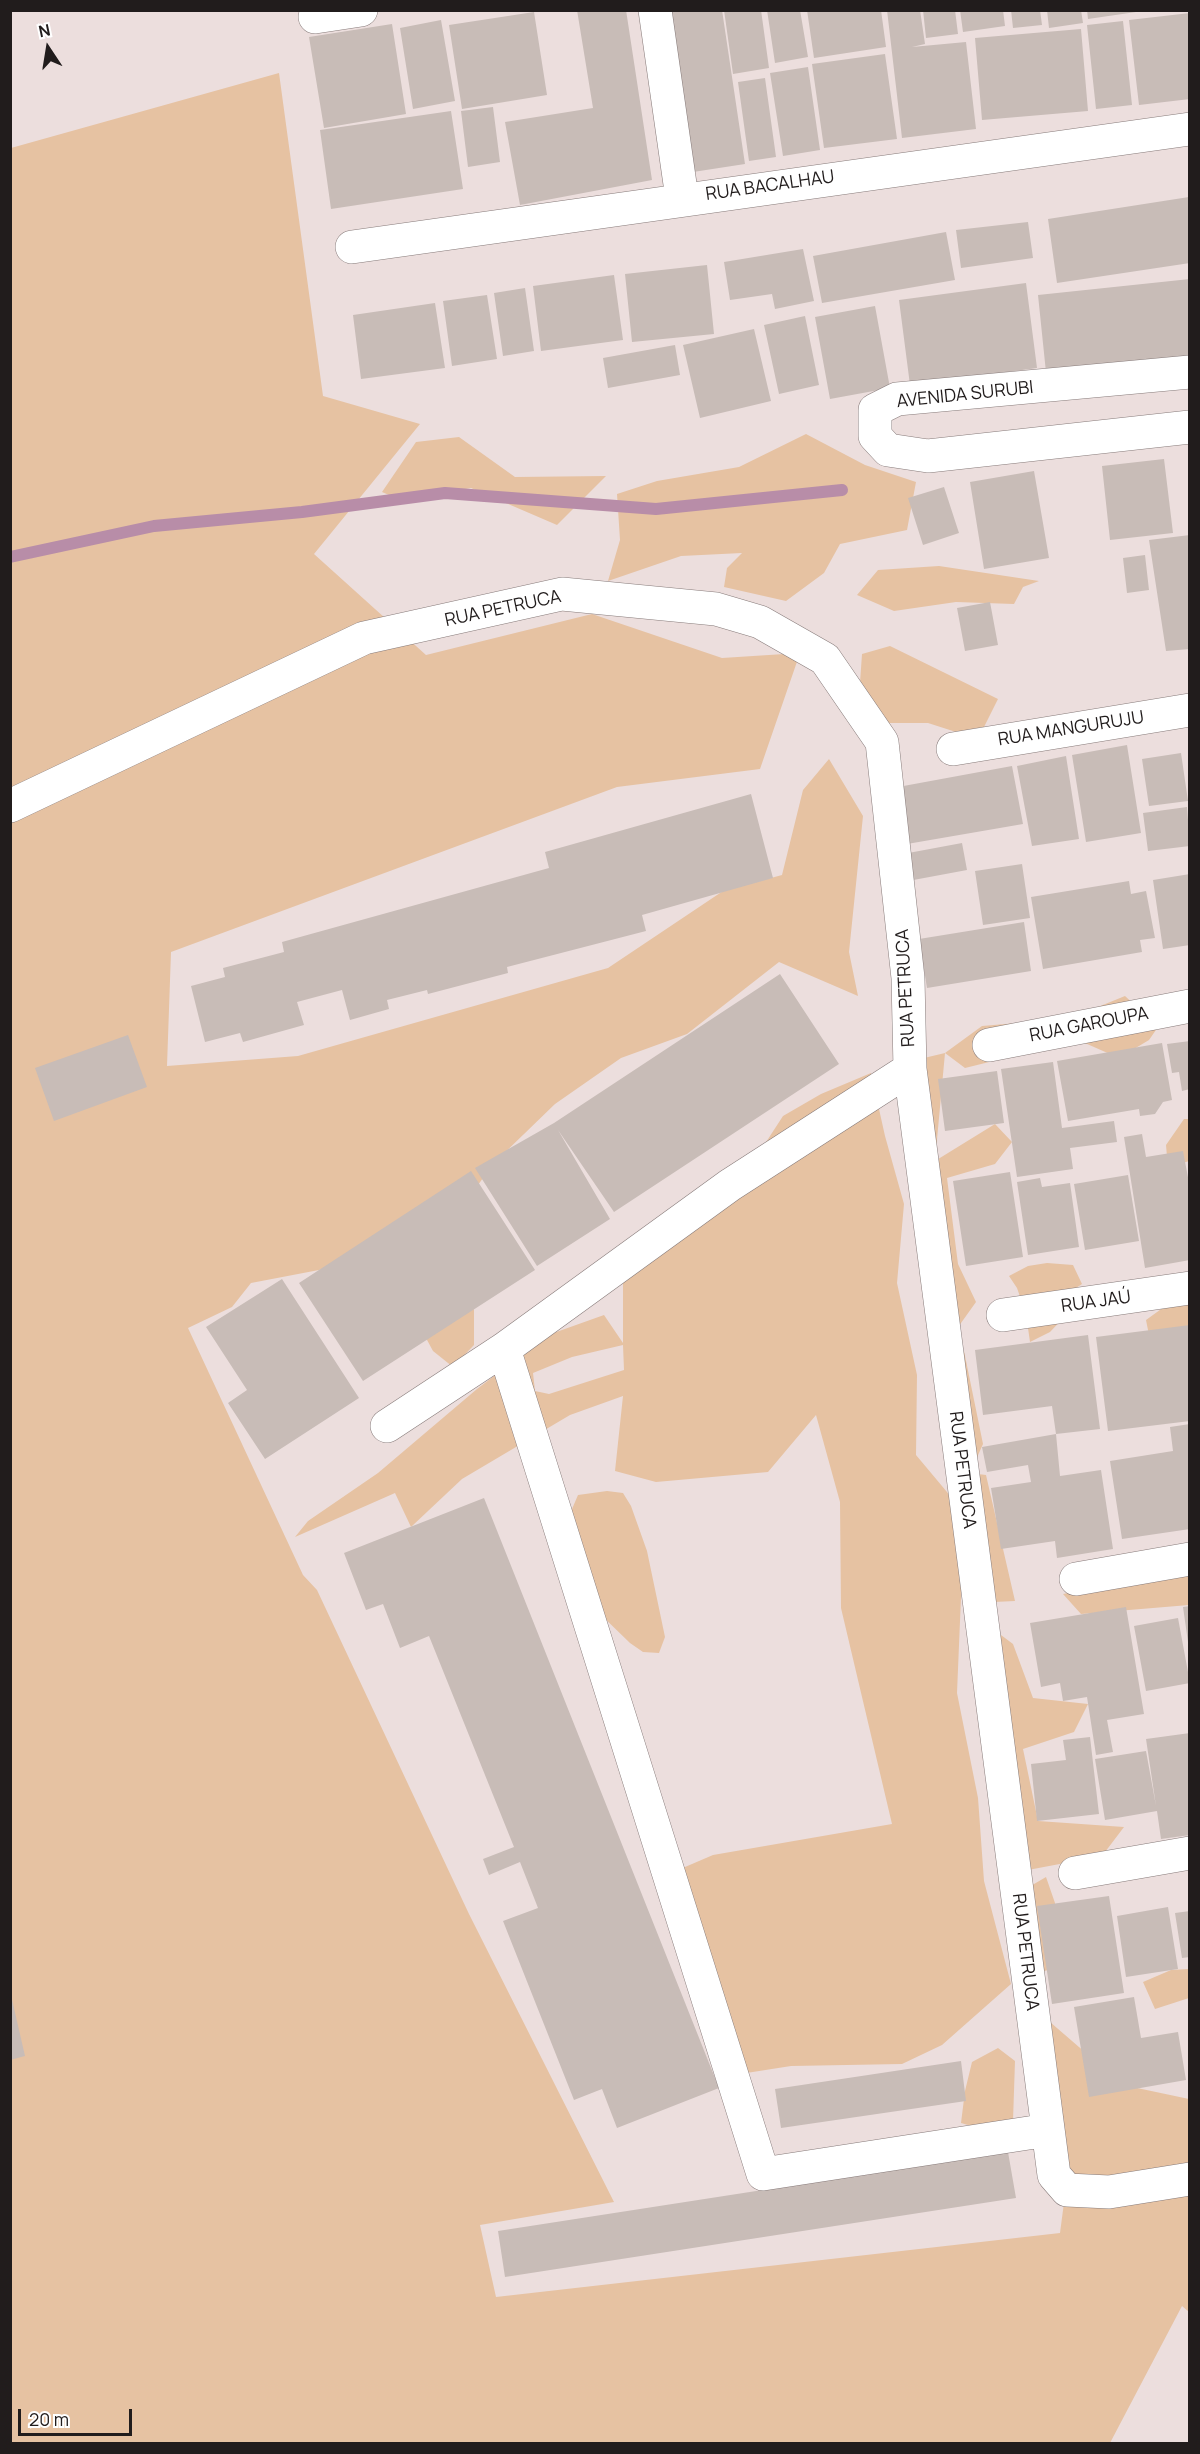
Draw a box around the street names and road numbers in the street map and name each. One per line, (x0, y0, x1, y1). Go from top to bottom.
street label: RUA BACALHAU (704, 166, 836, 206)
street label: AVENIDA SURUBI (896, 377, 1034, 413)
street label: RUA PETRUCA (443, 586, 563, 632)
street label: RUA MANGURUJU (996, 707, 1146, 751)
street label: RUA PETRUCA (892, 928, 920, 1048)
street label: RUA GAROUPA (1028, 1003, 1150, 1047)
street label: RUA JAÚ (1060, 1286, 1132, 1318)
street label: RUA PETRUCA (944, 1410, 980, 1530)
street label: RUA PETRUCA (1007, 1892, 1043, 2012)

